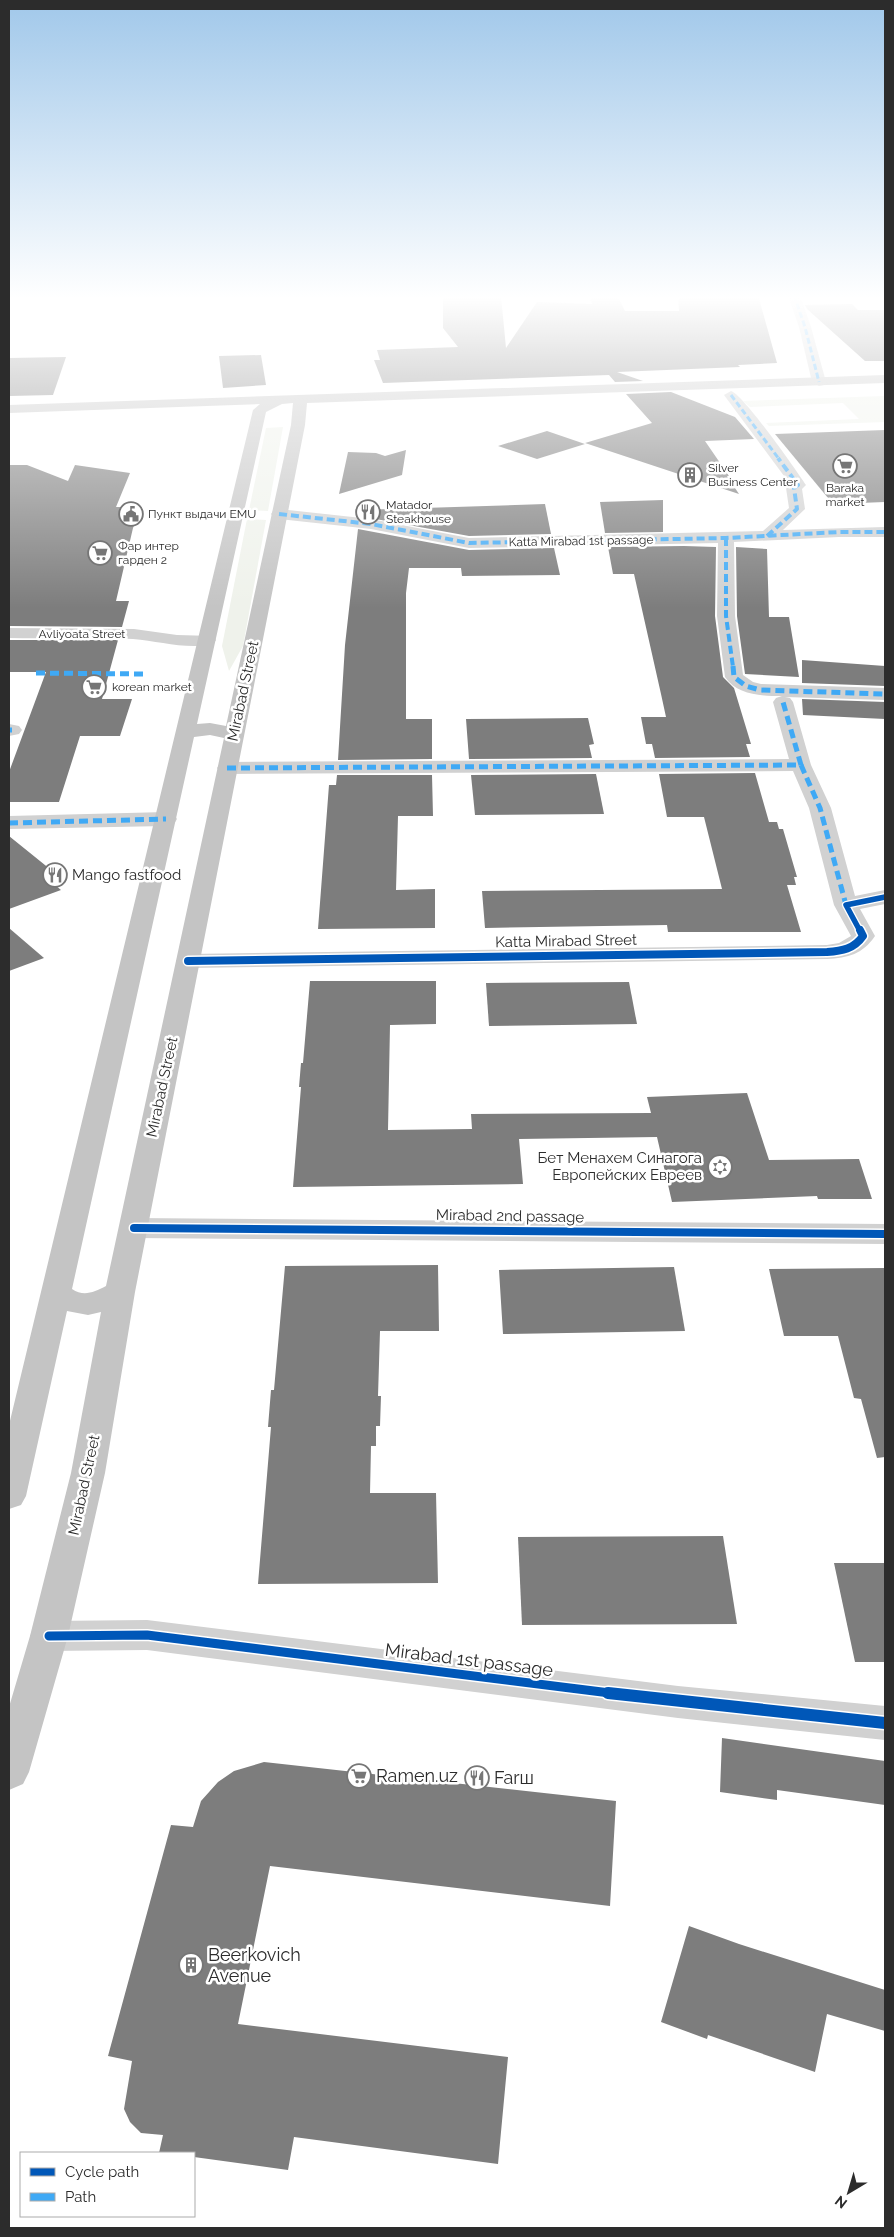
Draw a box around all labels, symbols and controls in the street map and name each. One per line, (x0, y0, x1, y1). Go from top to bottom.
supermarket icon: Baraka market (832, 453, 858, 479)
place label: Silver Business Center (708, 461, 798, 489)
building icon: Silver Business Center (677, 462, 703, 488)
place label: Baraka market (826, 481, 864, 509)
place label: Matador Steakhouse (386, 498, 451, 526)
restaurant icon: Matador Steakhouse (355, 499, 381, 525)
public building icon: Пункт выдачи EMU (118, 501, 144, 527)
place label: Пункт выдачи EMU (148, 507, 256, 521)
street label: Katta Mirabad 1st passage (509, 533, 653, 549)
place label: Фар интер гарден 2 (118, 539, 179, 567)
supermarket icon: Фар интер гарден 2 (87, 540, 113, 566)
street label: Avliyoata Street (39, 627, 125, 641)
street label: Mirabad Street (224, 639, 262, 743)
supermarket icon: korean market (81, 674, 107, 700)
place label: korean market (112, 680, 192, 694)
restaurant icon: Mango fastfood (42, 862, 68, 888)
place label: Mango fastfood (72, 866, 181, 884)
street label: Katta Mirabad Street (495, 931, 637, 951)
street label: Mirabad Street (143, 1035, 181, 1139)
place label: Бет Менахем Синагога Европейских Евреев (538, 1149, 702, 1184)
synagogue icon: Бет Менахем Синагога Европейских Евреев (707, 1154, 733, 1180)
street label: Mirabad 2nd passage (436, 1206, 584, 1226)
street label: Mirabad Street (65, 1433, 103, 1537)
street label: Mirabad 1st passage (384, 1639, 555, 1680)
supermarket icon: Ramen.uz (346, 1763, 372, 1789)
place label: Ramen.uz (376, 1765, 458, 1786)
restaurant icon: Farш (464, 1765, 490, 1791)
place label: Farш (494, 1767, 534, 1788)
place label: Beerkovich Avenue (208, 1944, 301, 1986)
building icon: Beerkovich Avenue (178, 1952, 204, 1978)
legend (20, 2152, 195, 2217)
text: Cycle path (65, 2163, 139, 2181)
north arrow (824, 2167, 874, 2217)
text: Path (65, 2188, 96, 2206)
text: N (832, 2193, 850, 2212)

